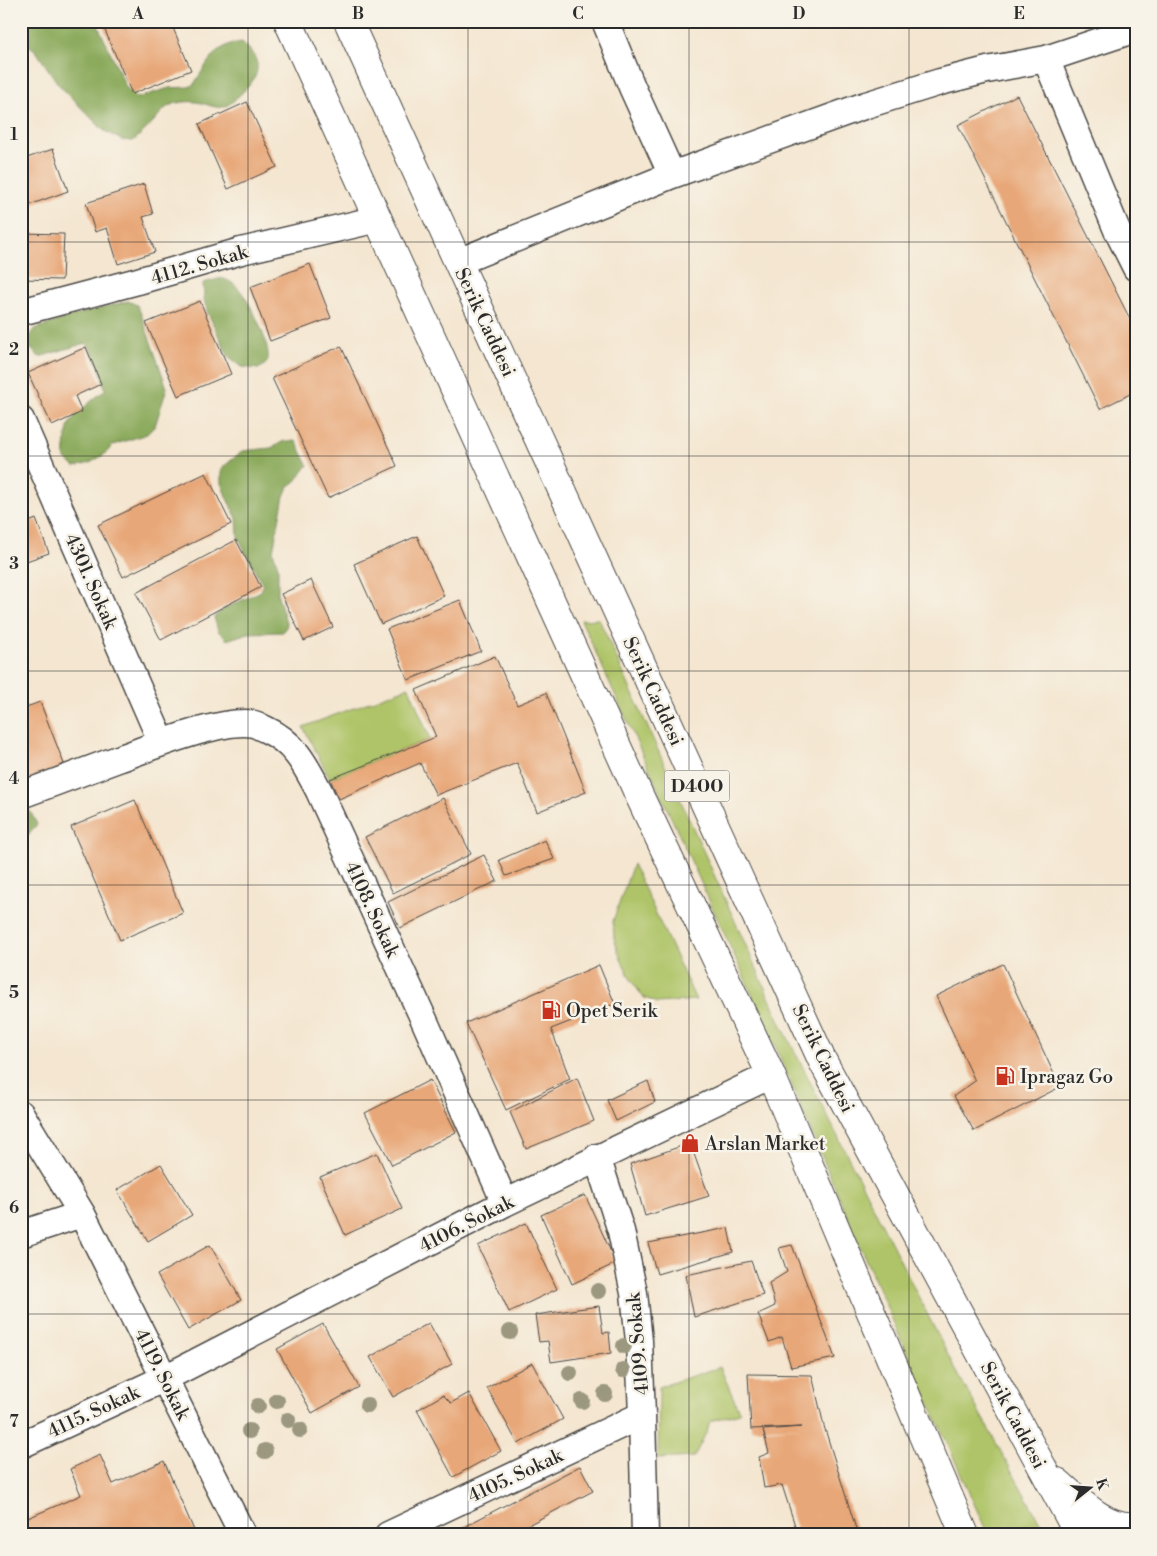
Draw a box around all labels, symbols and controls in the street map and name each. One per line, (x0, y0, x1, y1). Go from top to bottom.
text: A (131, 4, 144, 24)
text: B (352, 4, 364, 24)
text: C (572, 4, 584, 24)
text: D (793, 4, 806, 24)
text: E (1013, 4, 1025, 24)
text: 1 (10, 125, 18, 145)
street label: 4112. Sokak (148, 239, 251, 290)
street label: Serik Caddesi (449, 264, 521, 381)
text: 2 (9, 340, 19, 360)
street label: 4301. Sokak (59, 530, 123, 634)
text: 3 (9, 554, 19, 574)
street label: Serik Caddesi (617, 633, 689, 750)
text: 4 (9, 769, 20, 789)
road number: D400 (664, 770, 730, 801)
street label: 4108. Sokak (339, 858, 405, 962)
text: 5 (9, 983, 19, 1003)
fuel station icon: Opet Serik (540, 999, 562, 1021)
place label: Opet Serik (566, 999, 658, 1023)
street label: Serik Caddesi (787, 1000, 860, 1117)
fuel station icon: Ipragaz Go (994, 1065, 1016, 1087)
place label: Ipragaz Go (1020, 1065, 1113, 1089)
shop icon: Arslan Market (679, 1132, 701, 1154)
place label: Arslan Market (704, 1132, 826, 1156)
street label: 4106. Sokak (415, 1189, 519, 1258)
text: 6 (9, 1198, 19, 1218)
street label: 4109. Sokak (621, 1291, 654, 1396)
street label: 4119. Sokak (129, 1325, 196, 1425)
street label: Serik Caddesi (975, 1358, 1051, 1473)
street label: 4115. Sokak (44, 1380, 144, 1444)
text: 7 (9, 1412, 19, 1432)
street label: 4105. Sokak (464, 1443, 568, 1508)
north arrow (1064, 1464, 1114, 1514)
text: K (1091, 1476, 1112, 1493)

